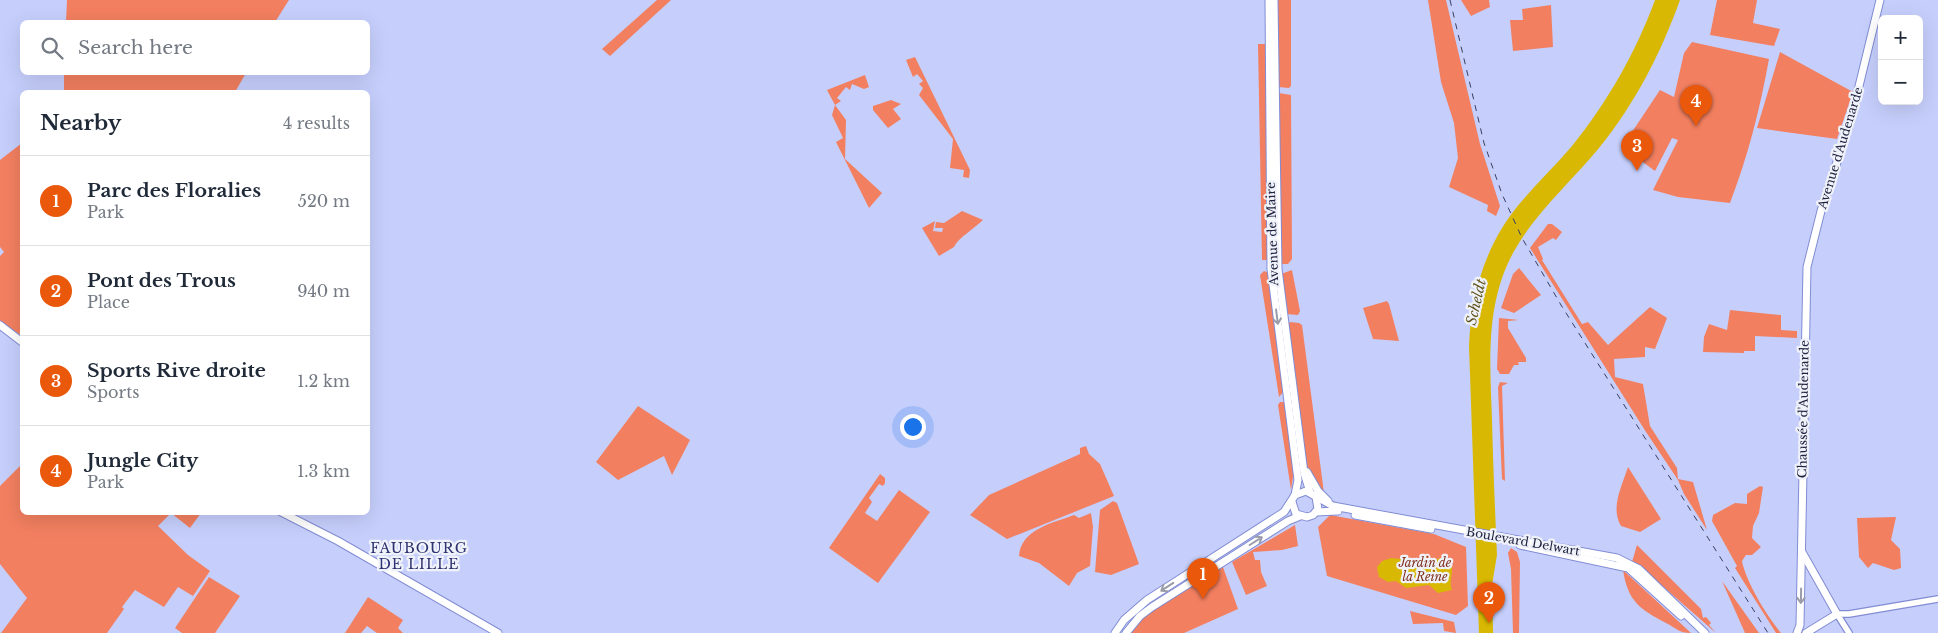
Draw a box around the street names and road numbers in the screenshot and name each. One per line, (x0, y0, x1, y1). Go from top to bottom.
street label: Avenue d'Audenarde (1814, 85, 1866, 212)
street label: Avenue de Maire (1263, 182, 1281, 287)
street label: Chaussée d'Audenarde (1794, 340, 1812, 478)
street label: Boulevard Delwart (1465, 524, 1581, 558)

